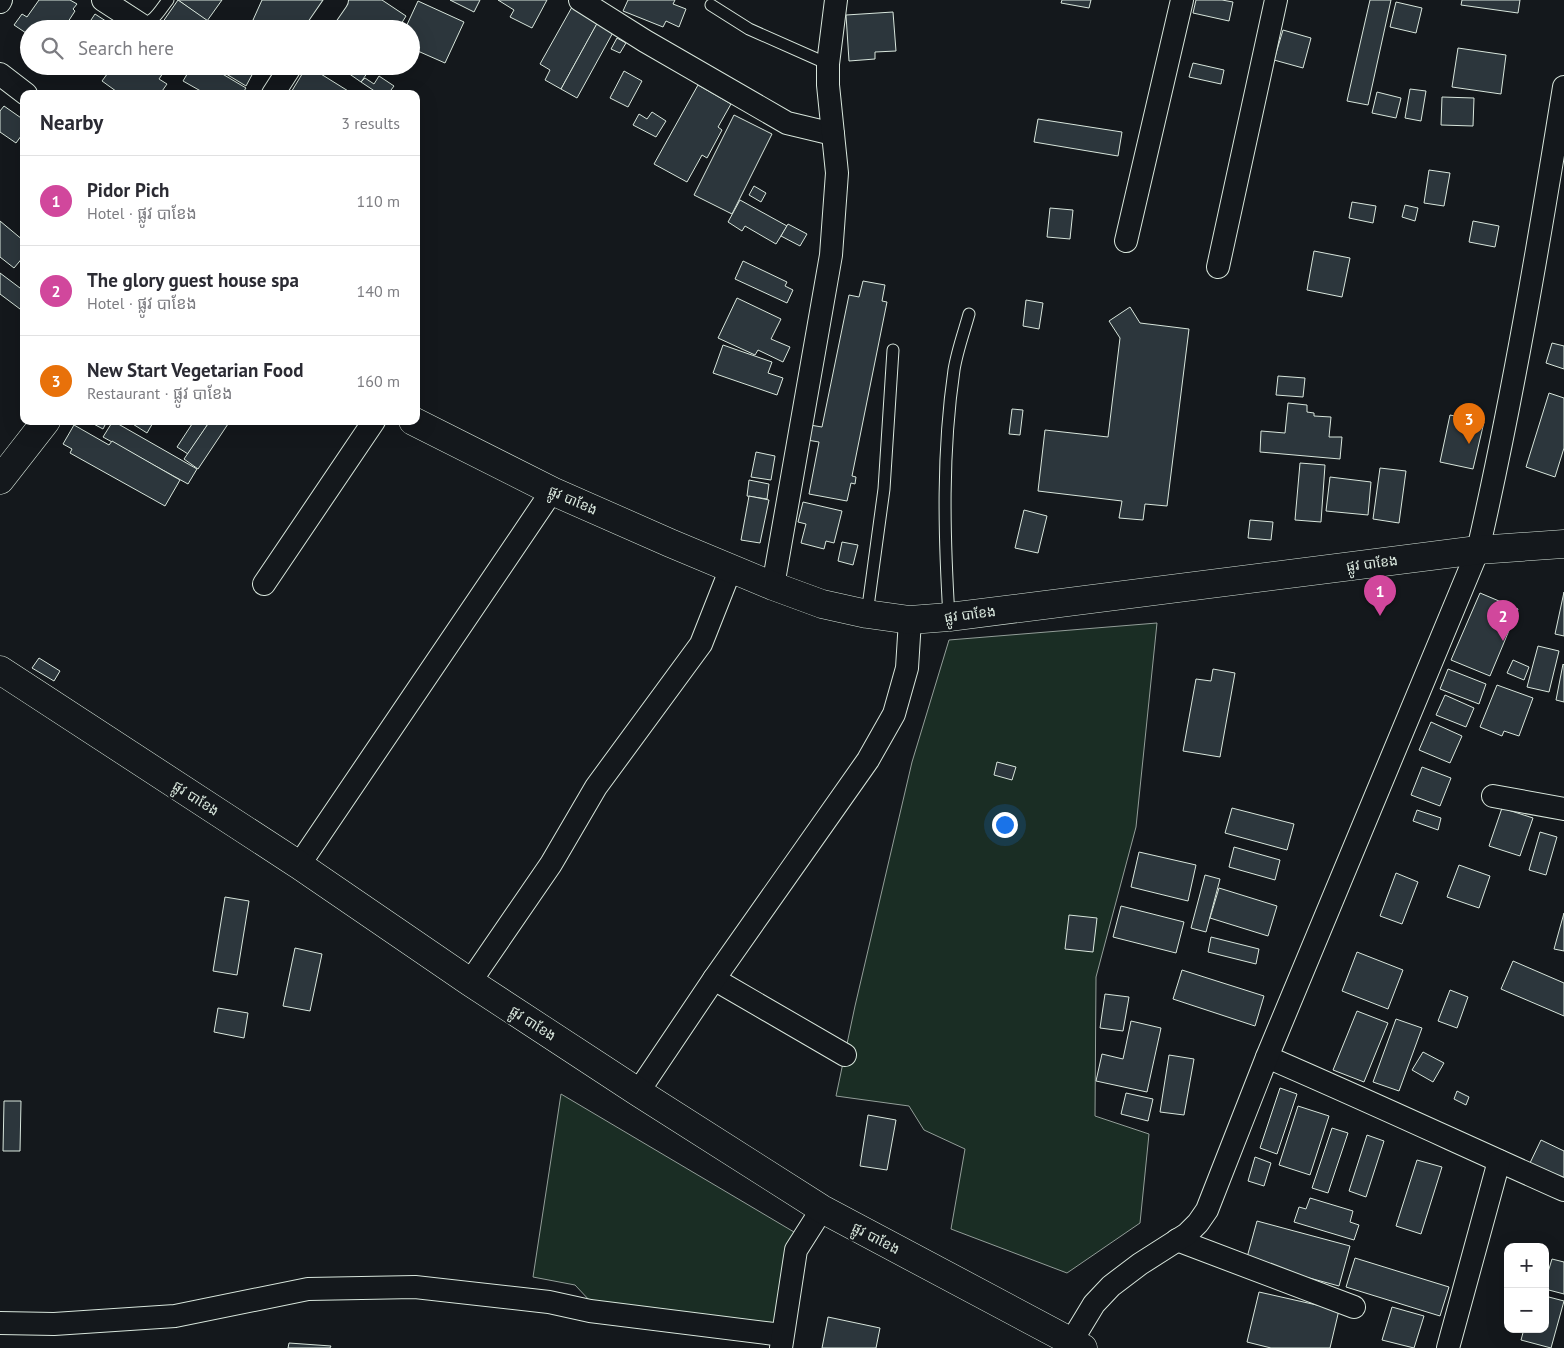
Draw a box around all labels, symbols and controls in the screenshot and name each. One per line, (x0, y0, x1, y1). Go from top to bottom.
search box (20, 20, 420, 75)
icon: search (38, 34, 66, 62)
text: Search here (78, 36, 174, 60)
text: Nearby (40, 109, 103, 136)
text: 3 results (341, 113, 400, 133)
text: Pidor Pich (87, 178, 169, 202)
text: 1 (51, 191, 61, 211)
text: 110 m (357, 191, 400, 211)
text: Hotel · ផ្លូវ បាខែង (87, 203, 197, 223)
text: The glory guest house spa (87, 268, 299, 292)
text: 2 (51, 281, 61, 301)
text: 140 m (357, 281, 400, 301)
text: Hotel · ផ្លូវ បាខែង (87, 293, 197, 313)
text: New Start Vegetarian Food (87, 358, 303, 382)
text: 3 (51, 371, 61, 391)
text: 160 m (357, 371, 400, 391)
text: Restaurant · ផ្លូវ បាខែង (87, 383, 232, 403)
pin: 3 (1453, 403, 1485, 444)
street label: ផ្លូវ បាខែង (544, 481, 600, 522)
street label: ផ្លូវ បាខែង (1345, 551, 1399, 578)
pin: 1 (1364, 575, 1396, 616)
pin: 2 (1487, 600, 1519, 641)
street label: ផ្លូវ បាខែង (943, 602, 997, 629)
street label: ផ្លូវ បាខែង (168, 776, 223, 822)
your location (992, 812, 1018, 838)
street label: ផ្លូវ បាខែង (505, 1001, 560, 1047)
street label: ផ្លូវ បាខែង (847, 1218, 903, 1261)
map controls (1504, 1243, 1549, 1333)
button: + (1504, 1243, 1549, 1288)
button: − (1504, 1288, 1549, 1333)

